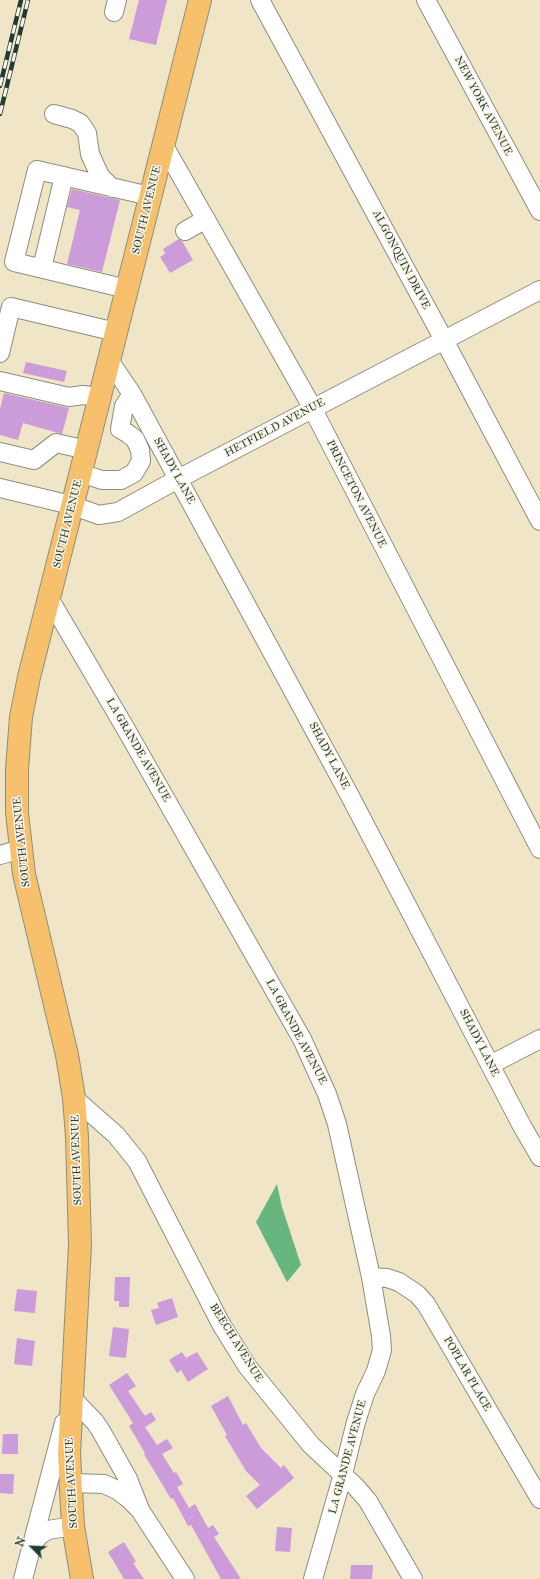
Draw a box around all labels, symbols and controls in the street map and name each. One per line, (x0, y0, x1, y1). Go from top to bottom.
street label: NEW YORK AVENUE (451, 54, 515, 158)
street label: SOUTH AVENUE (130, 164, 164, 256)
street label: ALGONQUIN DRIVE (369, 208, 433, 312)
street label: HETFIELD AVENUE (223, 396, 327, 460)
street label: SHADY LANE (150, 435, 198, 507)
street label: PRINCETON AVENUE (323, 438, 389, 550)
street label: SOUTH AVENUE (51, 478, 85, 570)
street label: LA GRANDE AVENUE (103, 696, 173, 804)
street label: SHADY LANE (306, 720, 352, 792)
street label: SOUTH AVENUE (11, 796, 33, 888)
street label: LA GRANDE AVENUE (263, 977, 329, 1087)
street label: SHADY LANE (456, 1007, 502, 1079)
street label: SOUTH AVENUE (69, 1114, 85, 1206)
street label: BEECH AVENUE (206, 1301, 266, 1385)
street label: POPLAR PLACE (440, 1334, 494, 1414)
street label: LA GRANDE AVENUE (326, 1399, 370, 1515)
street label: SOUTH AVENUE (63, 1437, 81, 1529)
north arrow (12, 1527, 52, 1567)
text: N (13, 1535, 28, 1549)

